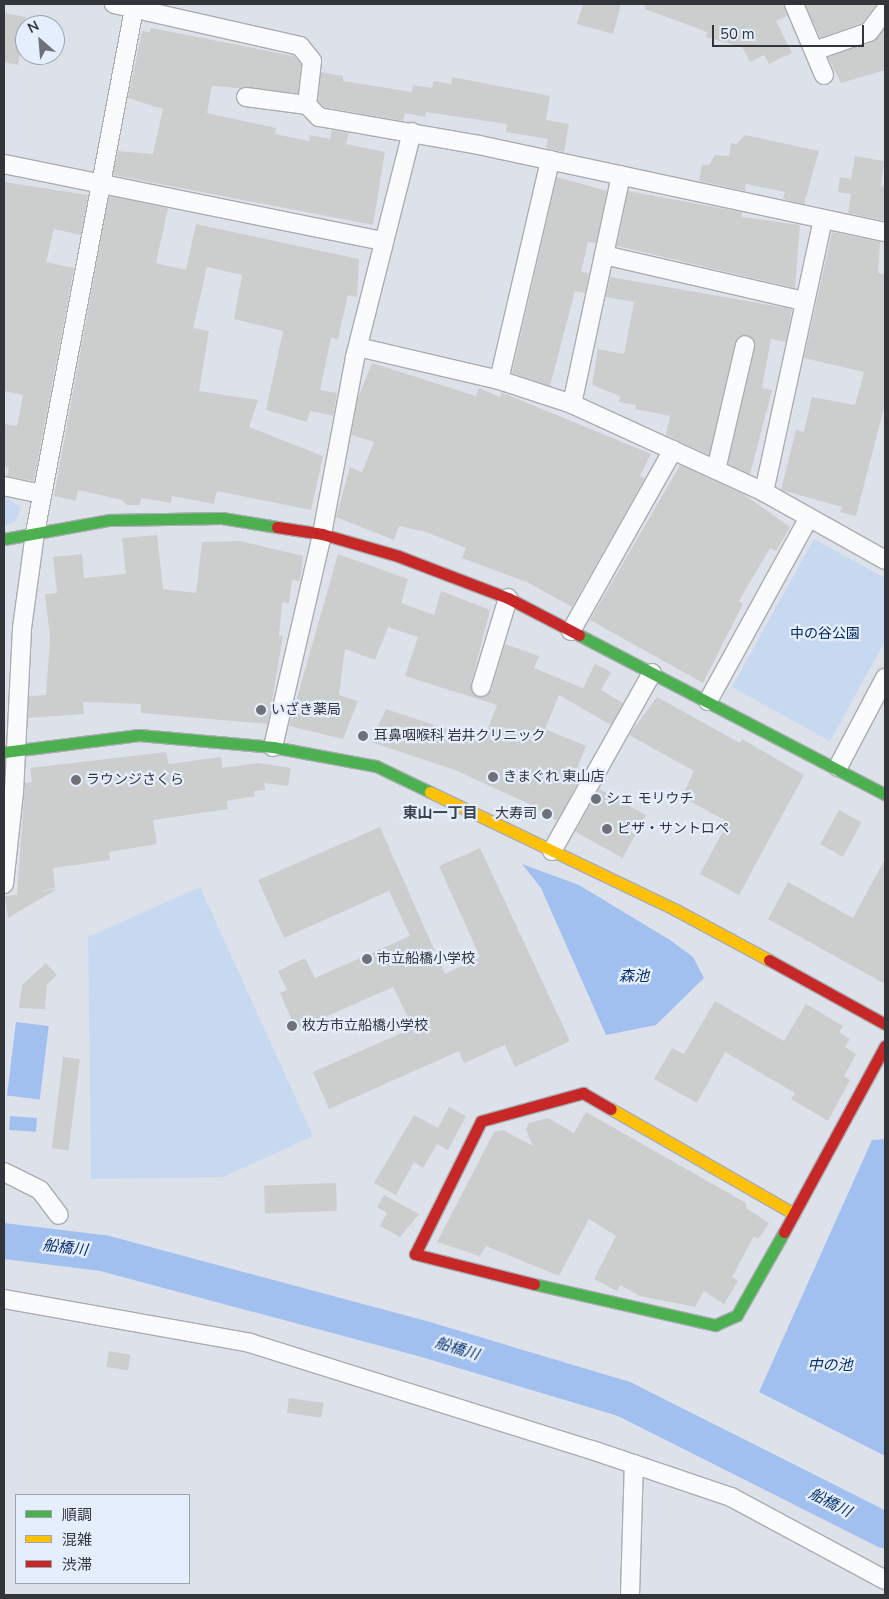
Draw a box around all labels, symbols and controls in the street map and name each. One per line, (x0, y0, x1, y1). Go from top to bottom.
north arrow (15, 15, 65, 65)
scale bar (714, 15, 866, 47)
text: N (24, 16, 42, 38)
text: 50 m (720, 24, 755, 44)
park label: 中の谷公園 (790, 626, 860, 642)
place label: いざき薬局 (271, 702, 341, 718)
marker: いざき薬局 (255, 704, 267, 716)
place label: 耳鼻咽喉科 岩井クリニック (374, 728, 546, 744)
marker: 耳鼻咽喉科 岩井クリニック (356, 729, 370, 743)
place label: きまぐれ 東山店 (503, 769, 605, 785)
marker: きまぐれ 東山店 (487, 771, 499, 783)
place label: ラウンジさくら (86, 772, 184, 788)
marker: ラウンジさくら (70, 774, 82, 786)
place label: シェ モリウチ (606, 791, 694, 807)
marker: シェ モリウチ (590, 793, 602, 805)
district label: 東山一丁目 (403, 805, 477, 823)
place label: 大寿司 (495, 806, 537, 822)
marker: 大寿司 (541, 808, 553, 820)
place label: ピザ・サントロペ (617, 821, 729, 837)
marker: ピザ・サントロペ (601, 823, 613, 835)
place label: 市立船橋小学校 (377, 951, 475, 967)
marker: 市立船橋小学校 (361, 953, 373, 965)
water label: 森池 (619, 968, 649, 986)
place label: 枚方市立船橋小学校 (302, 1018, 428, 1034)
marker: 枚方市立船橋小学校 (286, 1020, 298, 1032)
water label: 船橋川 (42, 1236, 88, 1260)
water label: 船橋川 (433, 1334, 481, 1364)
water label: 中の池 (808, 1357, 852, 1375)
water label: 船橋川 (806, 1485, 854, 1521)
legend (15, 1494, 190, 1584)
text: 順調 (62, 1505, 92, 1525)
text: 混雑 (62, 1530, 92, 1550)
text: 渋滞 (62, 1555, 92, 1575)

